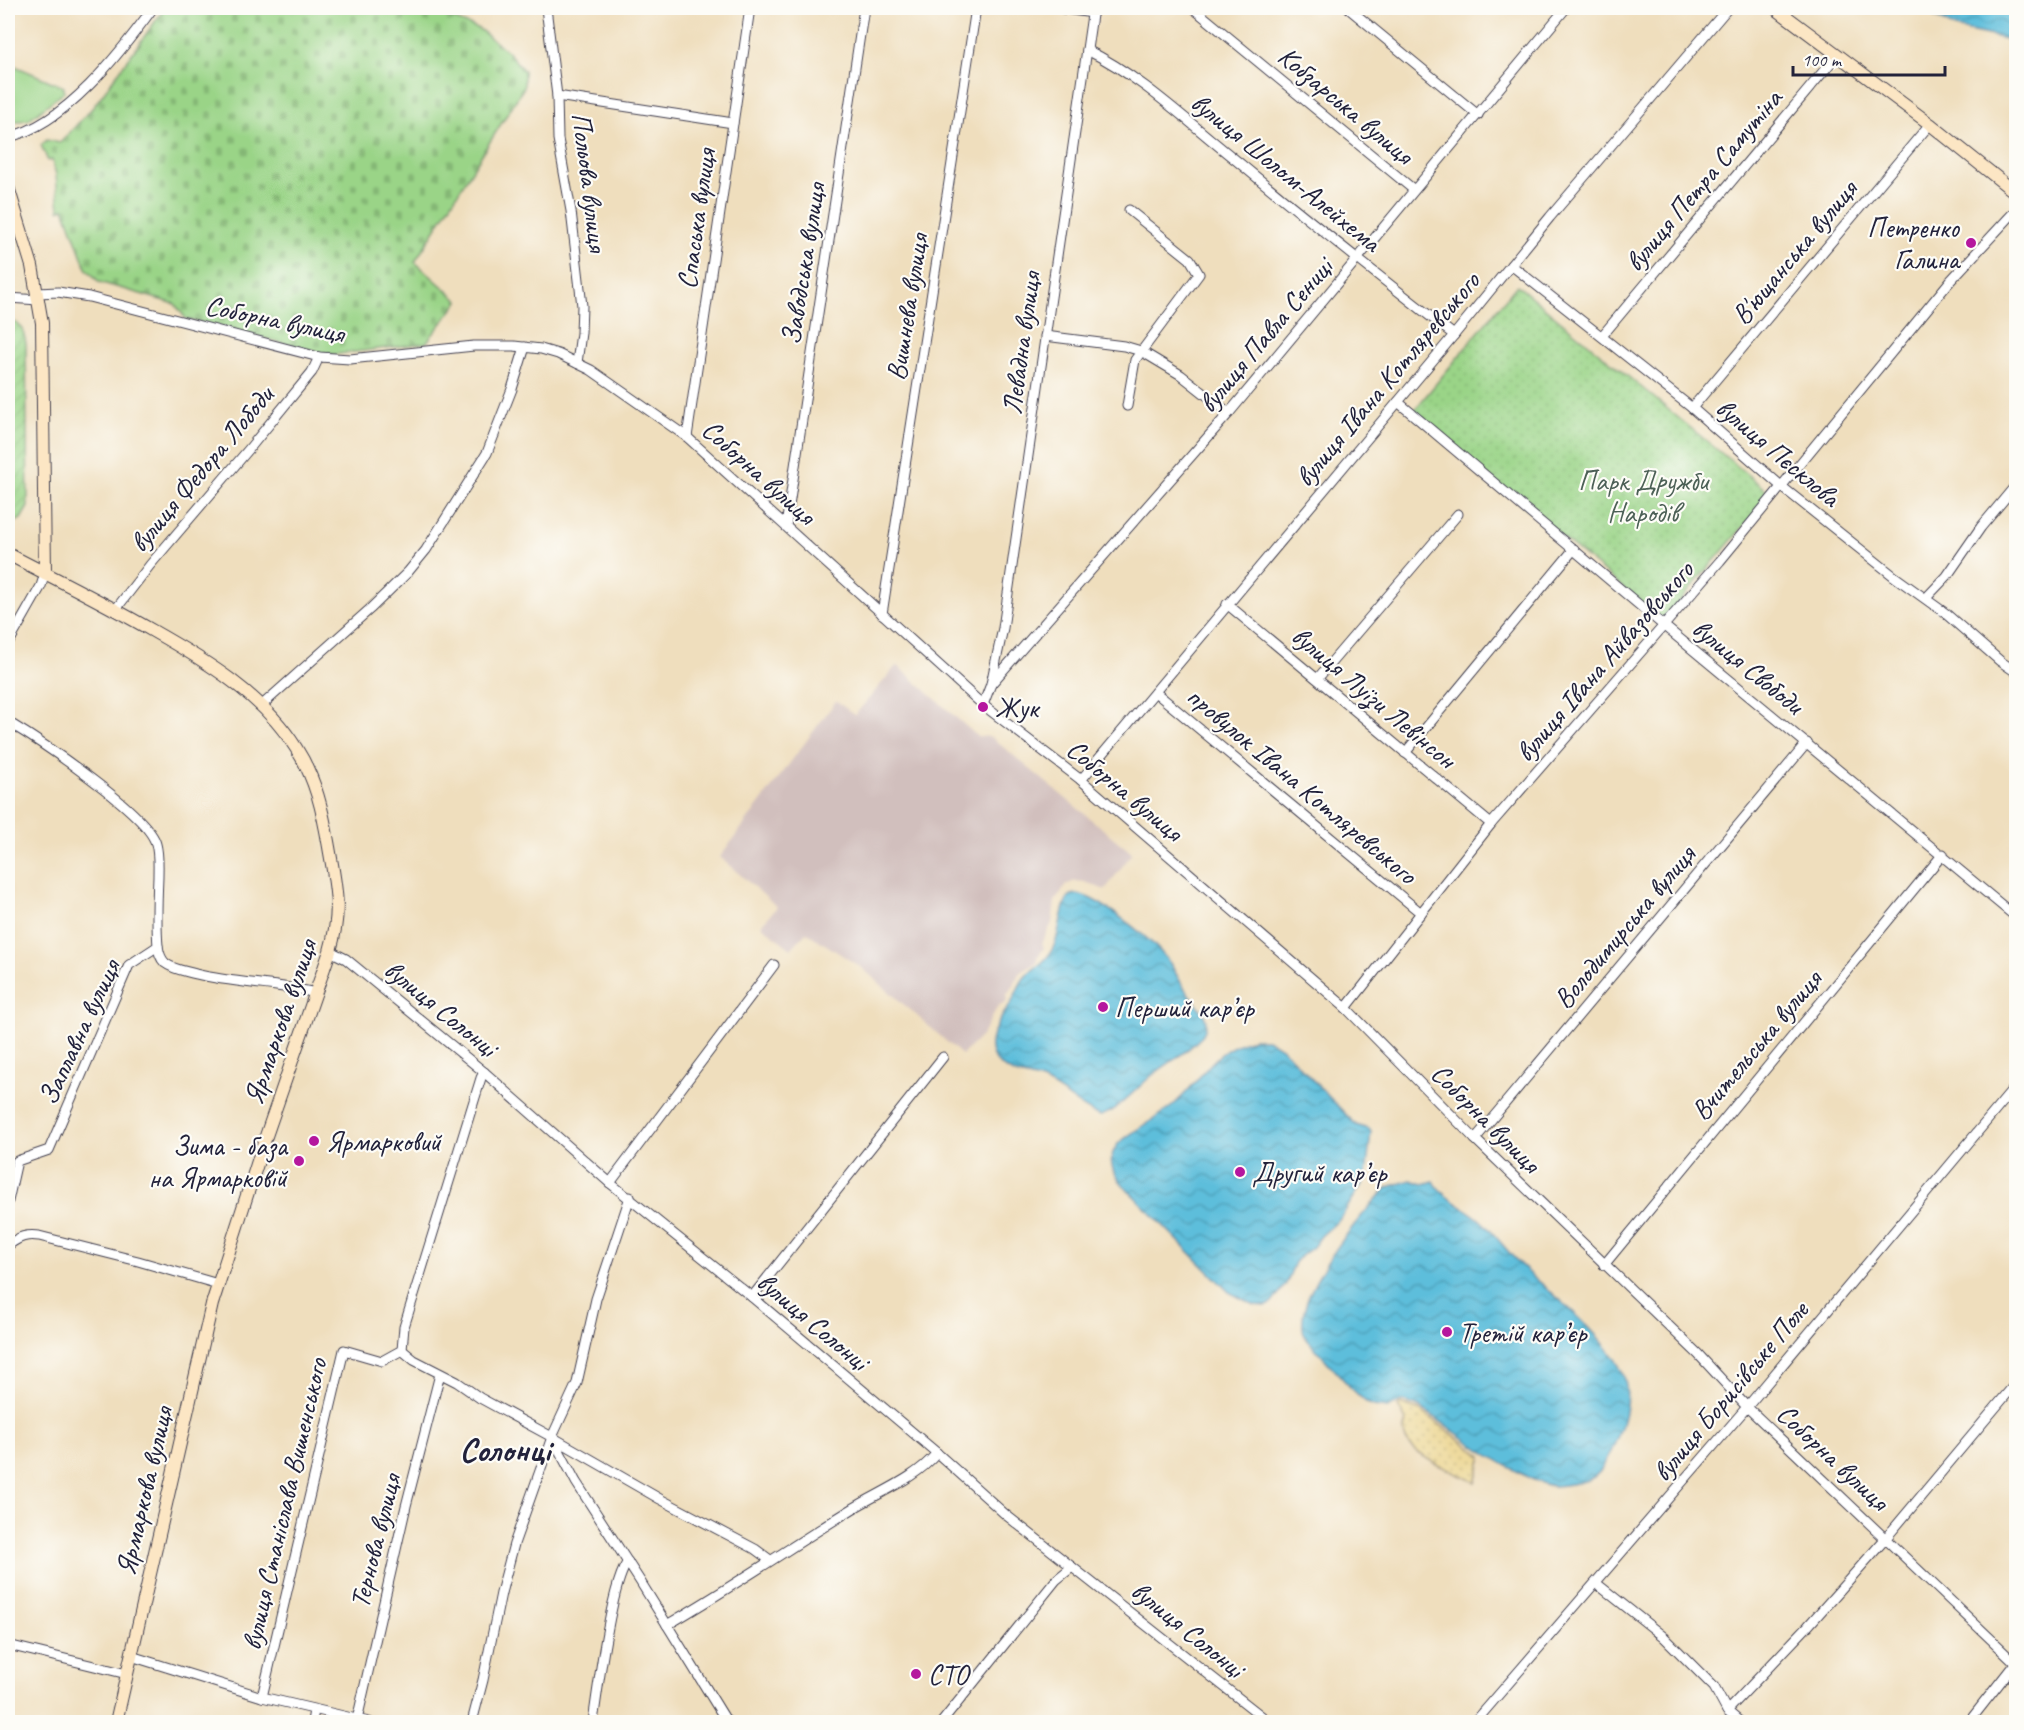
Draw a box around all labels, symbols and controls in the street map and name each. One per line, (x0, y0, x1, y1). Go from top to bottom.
street label: Кобзарська вулиця (1271, 38, 1423, 173)
scale bar (1793, 39, 1944, 77)
text: 100 m (1802, 49, 1843, 71)
street label: вулиця Петра Самутіна (1617, 80, 1791, 278)
street label: вулиця Шолом-Алейхема (1184, 85, 1389, 260)
street label: Польова вулиця (564, 111, 616, 256)
street label: Спаська вулиця (669, 145, 723, 291)
street label: В'ющанська вулиця (1724, 171, 1866, 331)
street label: Заводська вулиця (773, 178, 833, 347)
place label: Петренко Галина (1867, 210, 1962, 277)
street label: Вишнева вулиця (878, 229, 936, 383)
marker: Петренко Галина (1964, 236, 1978, 250)
street label: вулиця Павла Сениці (1190, 248, 1342, 420)
street label: вулиця Івана Котляревського (1287, 263, 1489, 494)
street label: Левадна вулиця (994, 267, 1049, 416)
street label: Соборна вулиця (202, 287, 350, 351)
street label: вулиця Федора Лободи (121, 376, 283, 559)
street label: вулиця Пєсклова (1709, 390, 1848, 515)
street label: Соборна вулиця (695, 412, 825, 534)
park label: Парк Дружби Народів (1578, 463, 1711, 530)
street label: вулиця Івана Айвазовського (1507, 552, 1702, 769)
street label: вулиця Свободи (1685, 611, 1813, 723)
street label: вулиця Луїзи Левінсон (1284, 618, 1465, 778)
street label: провулок Івана Котляревського (1180, 678, 1426, 893)
place label: Жук (995, 690, 1041, 725)
marker: Жук (976, 700, 990, 714)
street label: Соборна вулиця (1060, 731, 1192, 850)
street label: Володимирська вулиця (1546, 837, 1704, 1016)
street label: Ярмаркова вулиця (235, 933, 325, 1109)
street label: Заплавна вулиця (30, 952, 129, 1110)
street label: вулиця Солонці (377, 952, 508, 1067)
street label: Вчительська вулиця (1683, 961, 1831, 1127)
place label: Перший кар’єр (1115, 990, 1255, 1025)
marker: Перший кар’єр (1096, 1000, 1110, 1014)
street label: Соборна вулиця (1424, 1056, 1550, 1182)
place label: Ярмарковий (326, 1124, 442, 1159)
place label: Зима - база на Ярмарковій (149, 1128, 289, 1195)
marker: Ярмарковий (307, 1134, 321, 1148)
marker: Зима - база на Ярмарковій (292, 1154, 306, 1168)
place label: Другий кар’єр (1252, 1155, 1388, 1190)
marker: Другий кар’єр (1233, 1165, 1247, 1179)
street label: вулиця Солонці (750, 1264, 879, 1380)
street label: вулиця Борисівське Поле (1644, 1292, 1817, 1488)
place label: Третій кар’єр (1459, 1315, 1588, 1350)
marker: Третій кар’єр (1440, 1325, 1454, 1339)
street label: вулиця Станіслава Вишенського (233, 1353, 335, 1653)
street label: Соборна вулиця (1769, 1396, 1898, 1520)
street label: Ярмаркова вулиця (108, 1401, 181, 1579)
district label: Солонці (460, 1428, 555, 1471)
street label: Тернова вулиця (341, 1468, 409, 1612)
street label: вулиця Солонці (1124, 1573, 1255, 1688)
place label: СТО (928, 1657, 971, 1692)
marker: СТО (909, 1667, 923, 1681)

